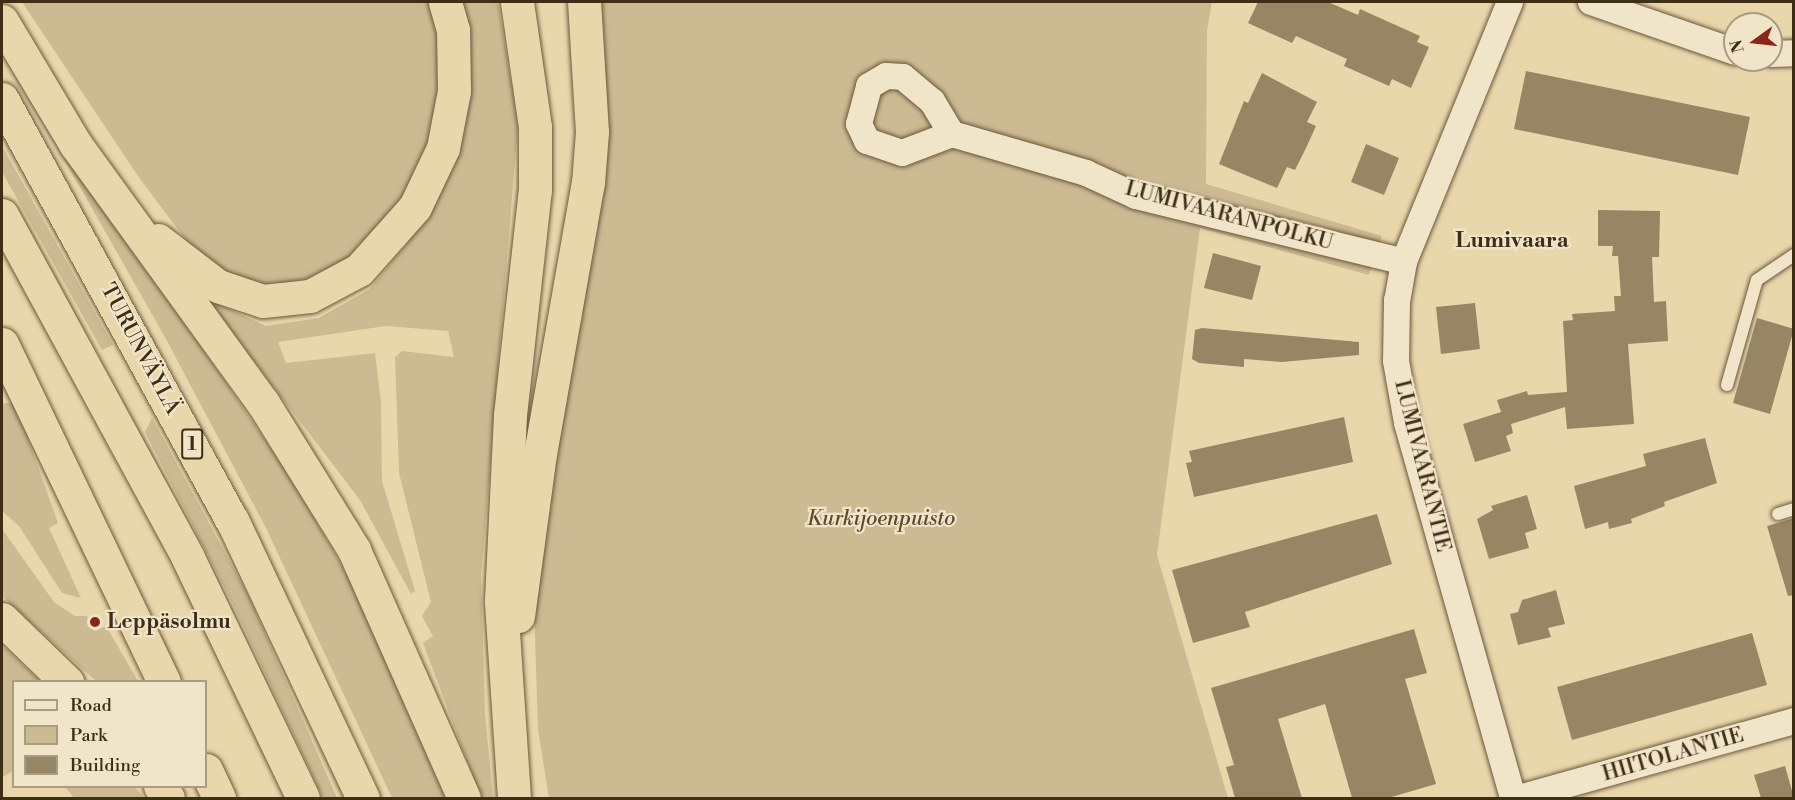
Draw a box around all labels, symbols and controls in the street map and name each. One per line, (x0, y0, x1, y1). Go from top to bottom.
north arrow (1723, 12, 1783, 72)
text: N (1726, 37, 1749, 55)
street label: LUMIVAARANPOLKU (1122, 176, 1336, 256)
district label: Lumivaara (1455, 228, 1569, 254)
street label: TURUNVÄYLÄ (95, 279, 185, 419)
street label: LUMIVAARANTIE (1388, 377, 1456, 555)
road number: 1 (180, 427, 204, 461)
park label: Kurkijoenpuisto (807, 506, 955, 532)
place label: Leppäsolmu (107, 609, 231, 635)
marker: Leppäsolmu (88, 615, 102, 629)
legend (12, 680, 207, 788)
text: Road (70, 694, 112, 717)
street label: HIITOLANTIE (1599, 723, 1747, 787)
text: Park (70, 724, 107, 747)
text: Building (70, 754, 140, 777)

